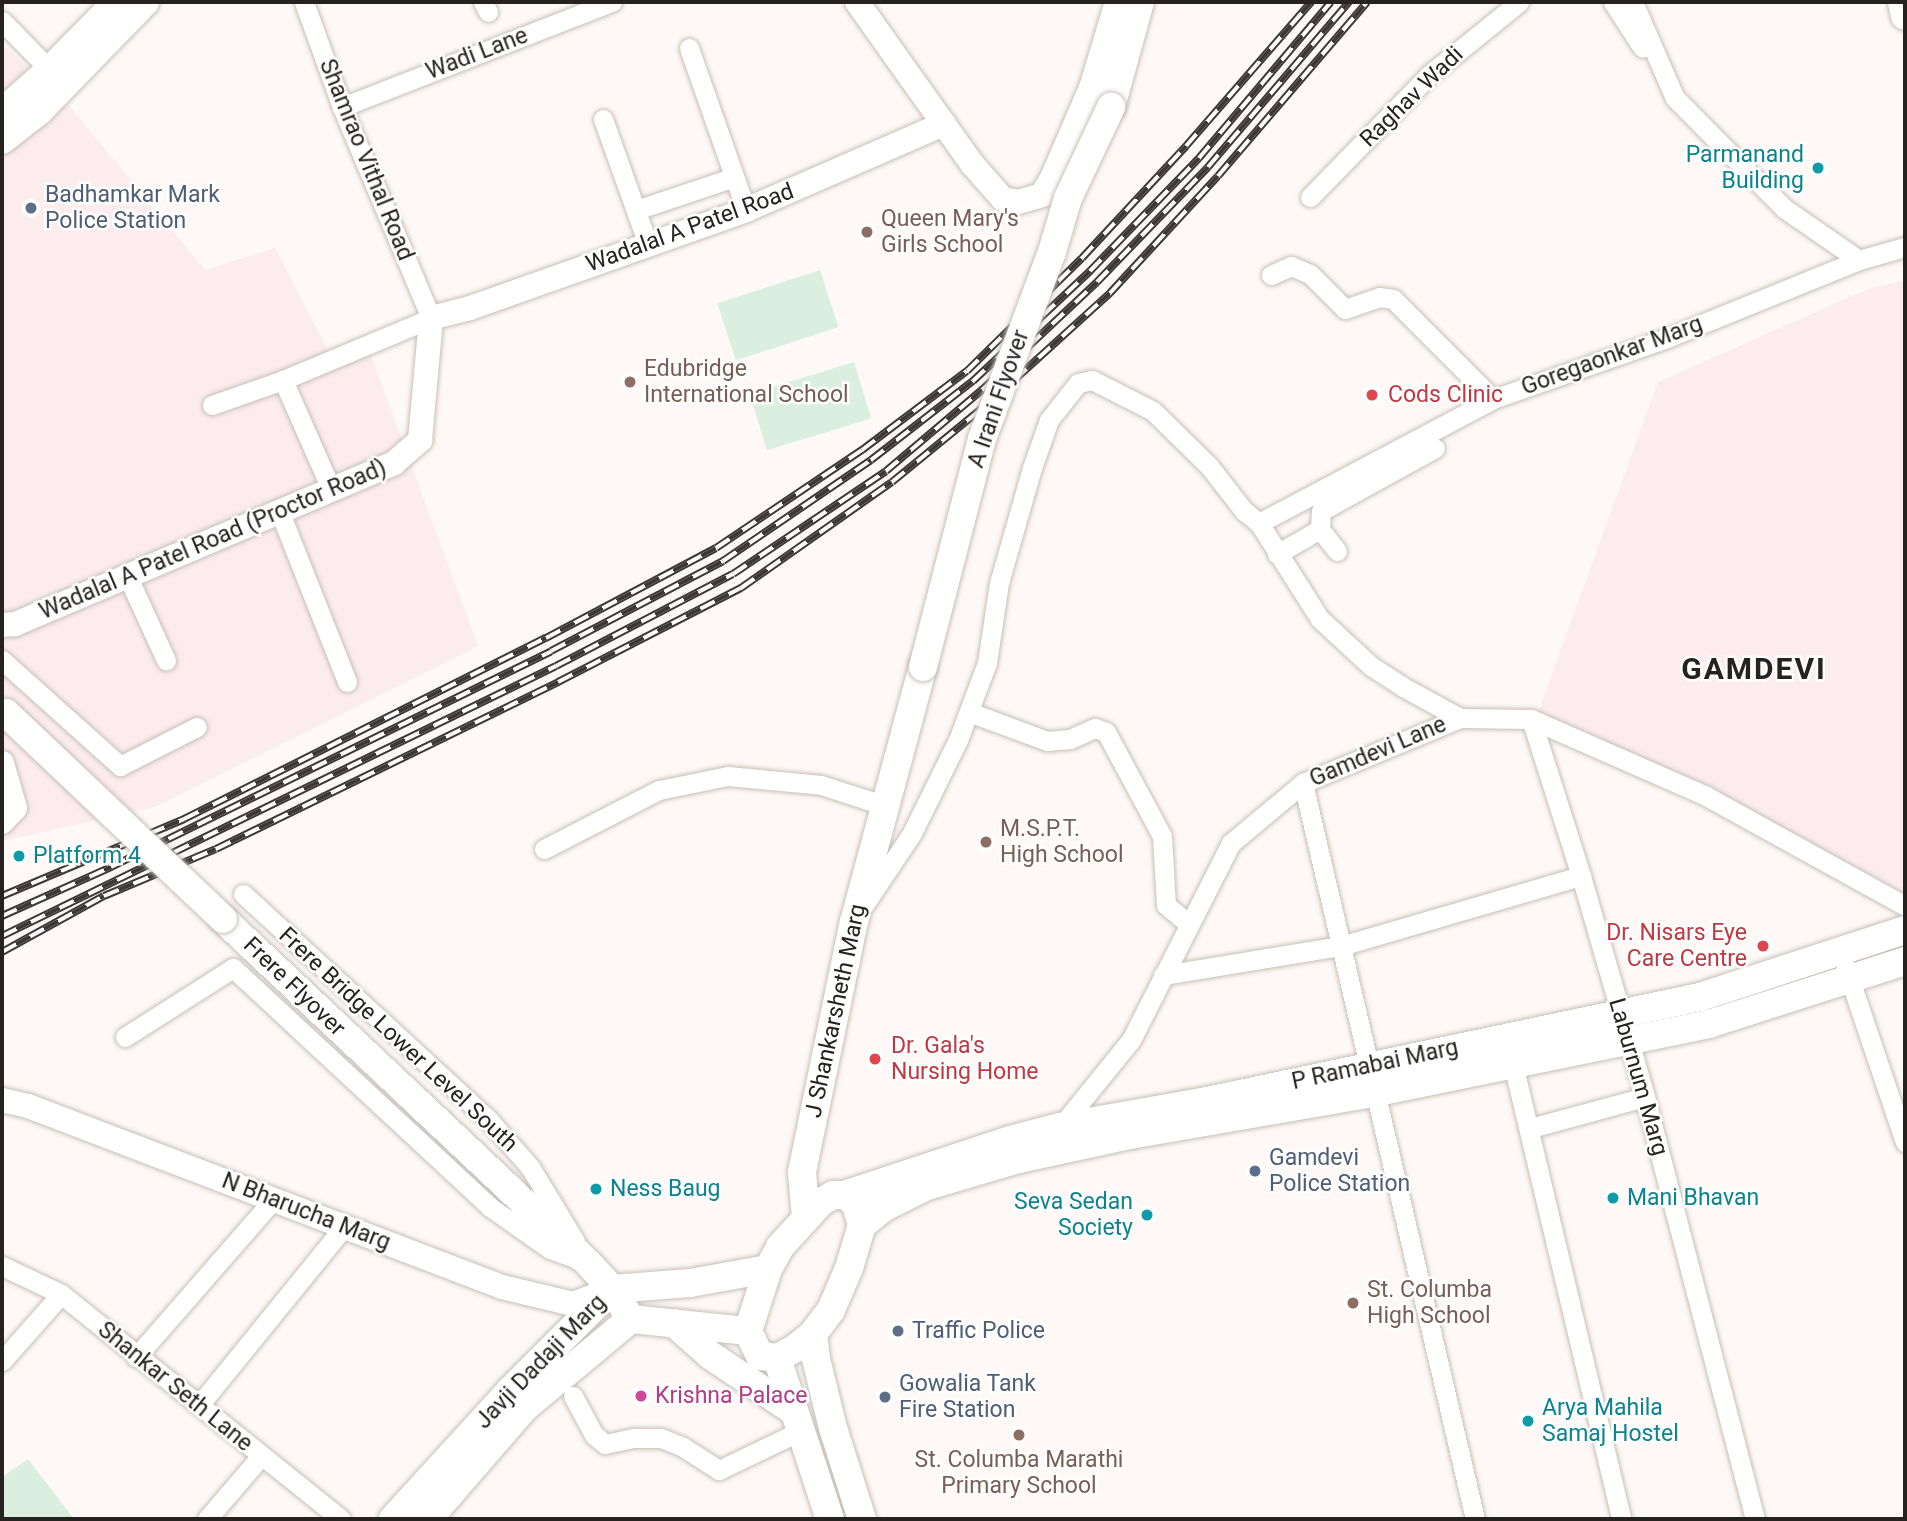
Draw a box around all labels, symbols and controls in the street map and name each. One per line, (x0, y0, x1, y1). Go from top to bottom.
street label: Wadi Lane (422, 22, 532, 86)
street label: Raghav Wadi (1355, 41, 1469, 153)
street label: Shamrao Vithal Road (313, 55, 419, 265)
place label: Parmanand Building (1686, 141, 1804, 195)
marker: Parmanand Building (1810, 160, 1826, 176)
street label: Wadalal A Patel Road (582, 178, 798, 278)
place label: Badhamkar Mark Police Station (45, 181, 220, 235)
marker: Badhamkar Mark Police Station (23, 200, 39, 216)
place label: Queen Mary's Girls School (881, 205, 1019, 259)
marker: Queen Mary's Girls School (859, 224, 875, 240)
street label: Goregaonkar Marg (1518, 310, 1706, 402)
street label: A Irani Flyover (963, 327, 1035, 471)
place label: Edubridge International School (644, 355, 849, 409)
marker: Edubridge International School (622, 374, 638, 390)
place label: Cods Clinic (1388, 381, 1503, 409)
marker: Cods Clinic (1362, 385, 1382, 405)
street label: Wadalal A Patel Road (Proctor Road) (35, 454, 391, 626)
district label: GAMDEVI (1682, 651, 1826, 687)
street label: Gamdevi Lane (1306, 711, 1450, 793)
place label: M.S.P.T. High School (1000, 815, 1123, 869)
marker: M.S.P.T. High School (978, 834, 994, 850)
place label: Platform 4 (33, 842, 141, 870)
marker: Platform 4 (11, 848, 27, 864)
street label: J Shankarsheth Marg (800, 902, 872, 1120)
place label: Dr. Nisars Eye Care Centre (1606, 919, 1747, 973)
street label: Frere Bridge Lower Level South (273, 922, 523, 1158)
street label: Frere Flyover (237, 932, 351, 1042)
marker: Dr. Nisars Eye Care Centre (1753, 936, 1773, 956)
street label: Laburnum Marg (1602, 995, 1674, 1159)
place label: Dr. Gala's Nursing Home (891, 1032, 1039, 1086)
street label: P Ramabai Marg (1289, 1034, 1461, 1096)
marker: Dr. Gala's Nursing Home (865, 1049, 885, 1069)
place label: Gamdevi Police Station (1269, 1144, 1410, 1198)
marker: Gamdevi Police Station (1247, 1163, 1263, 1179)
street label: N Bharucha Marg (218, 1167, 394, 1257)
place label: Ness Baug (610, 1175, 720, 1203)
marker: Ness Baug (588, 1181, 604, 1197)
place label: Mani Bhavan (1627, 1184, 1759, 1212)
place label: Seva Sedan Society (1014, 1188, 1133, 1242)
marker: Mani Bhavan (1605, 1190, 1621, 1206)
marker: Seva Sedan Society (1139, 1207, 1155, 1223)
place label: St. Columba High School (1367, 1276, 1492, 1330)
street label: Javji Dadaji Marg (470, 1289, 612, 1435)
marker: St. Columba High School (1345, 1295, 1361, 1311)
street label: Shankar Seth Lane (92, 1316, 258, 1458)
place label: Traffic Police (912, 1317, 1045, 1345)
marker: Traffic Police (890, 1323, 906, 1339)
place label: Gowalia Tank Fire Station (899, 1370, 1036, 1424)
place label: Krishna Palace (655, 1382, 808, 1410)
marker: Krishna Palace (633, 1388, 649, 1404)
marker: Gowalia Tank Fire Station (877, 1389, 893, 1405)
place label: Arya Mahila Samaj Hostel (1542, 1394, 1679, 1448)
marker: Arya Mahila Samaj Hostel (1520, 1413, 1536, 1429)
marker: St. Columba Marathi Primary School (1011, 1427, 1027, 1443)
place label: St. Columba Marathi Primary School (915, 1446, 1123, 1500)

